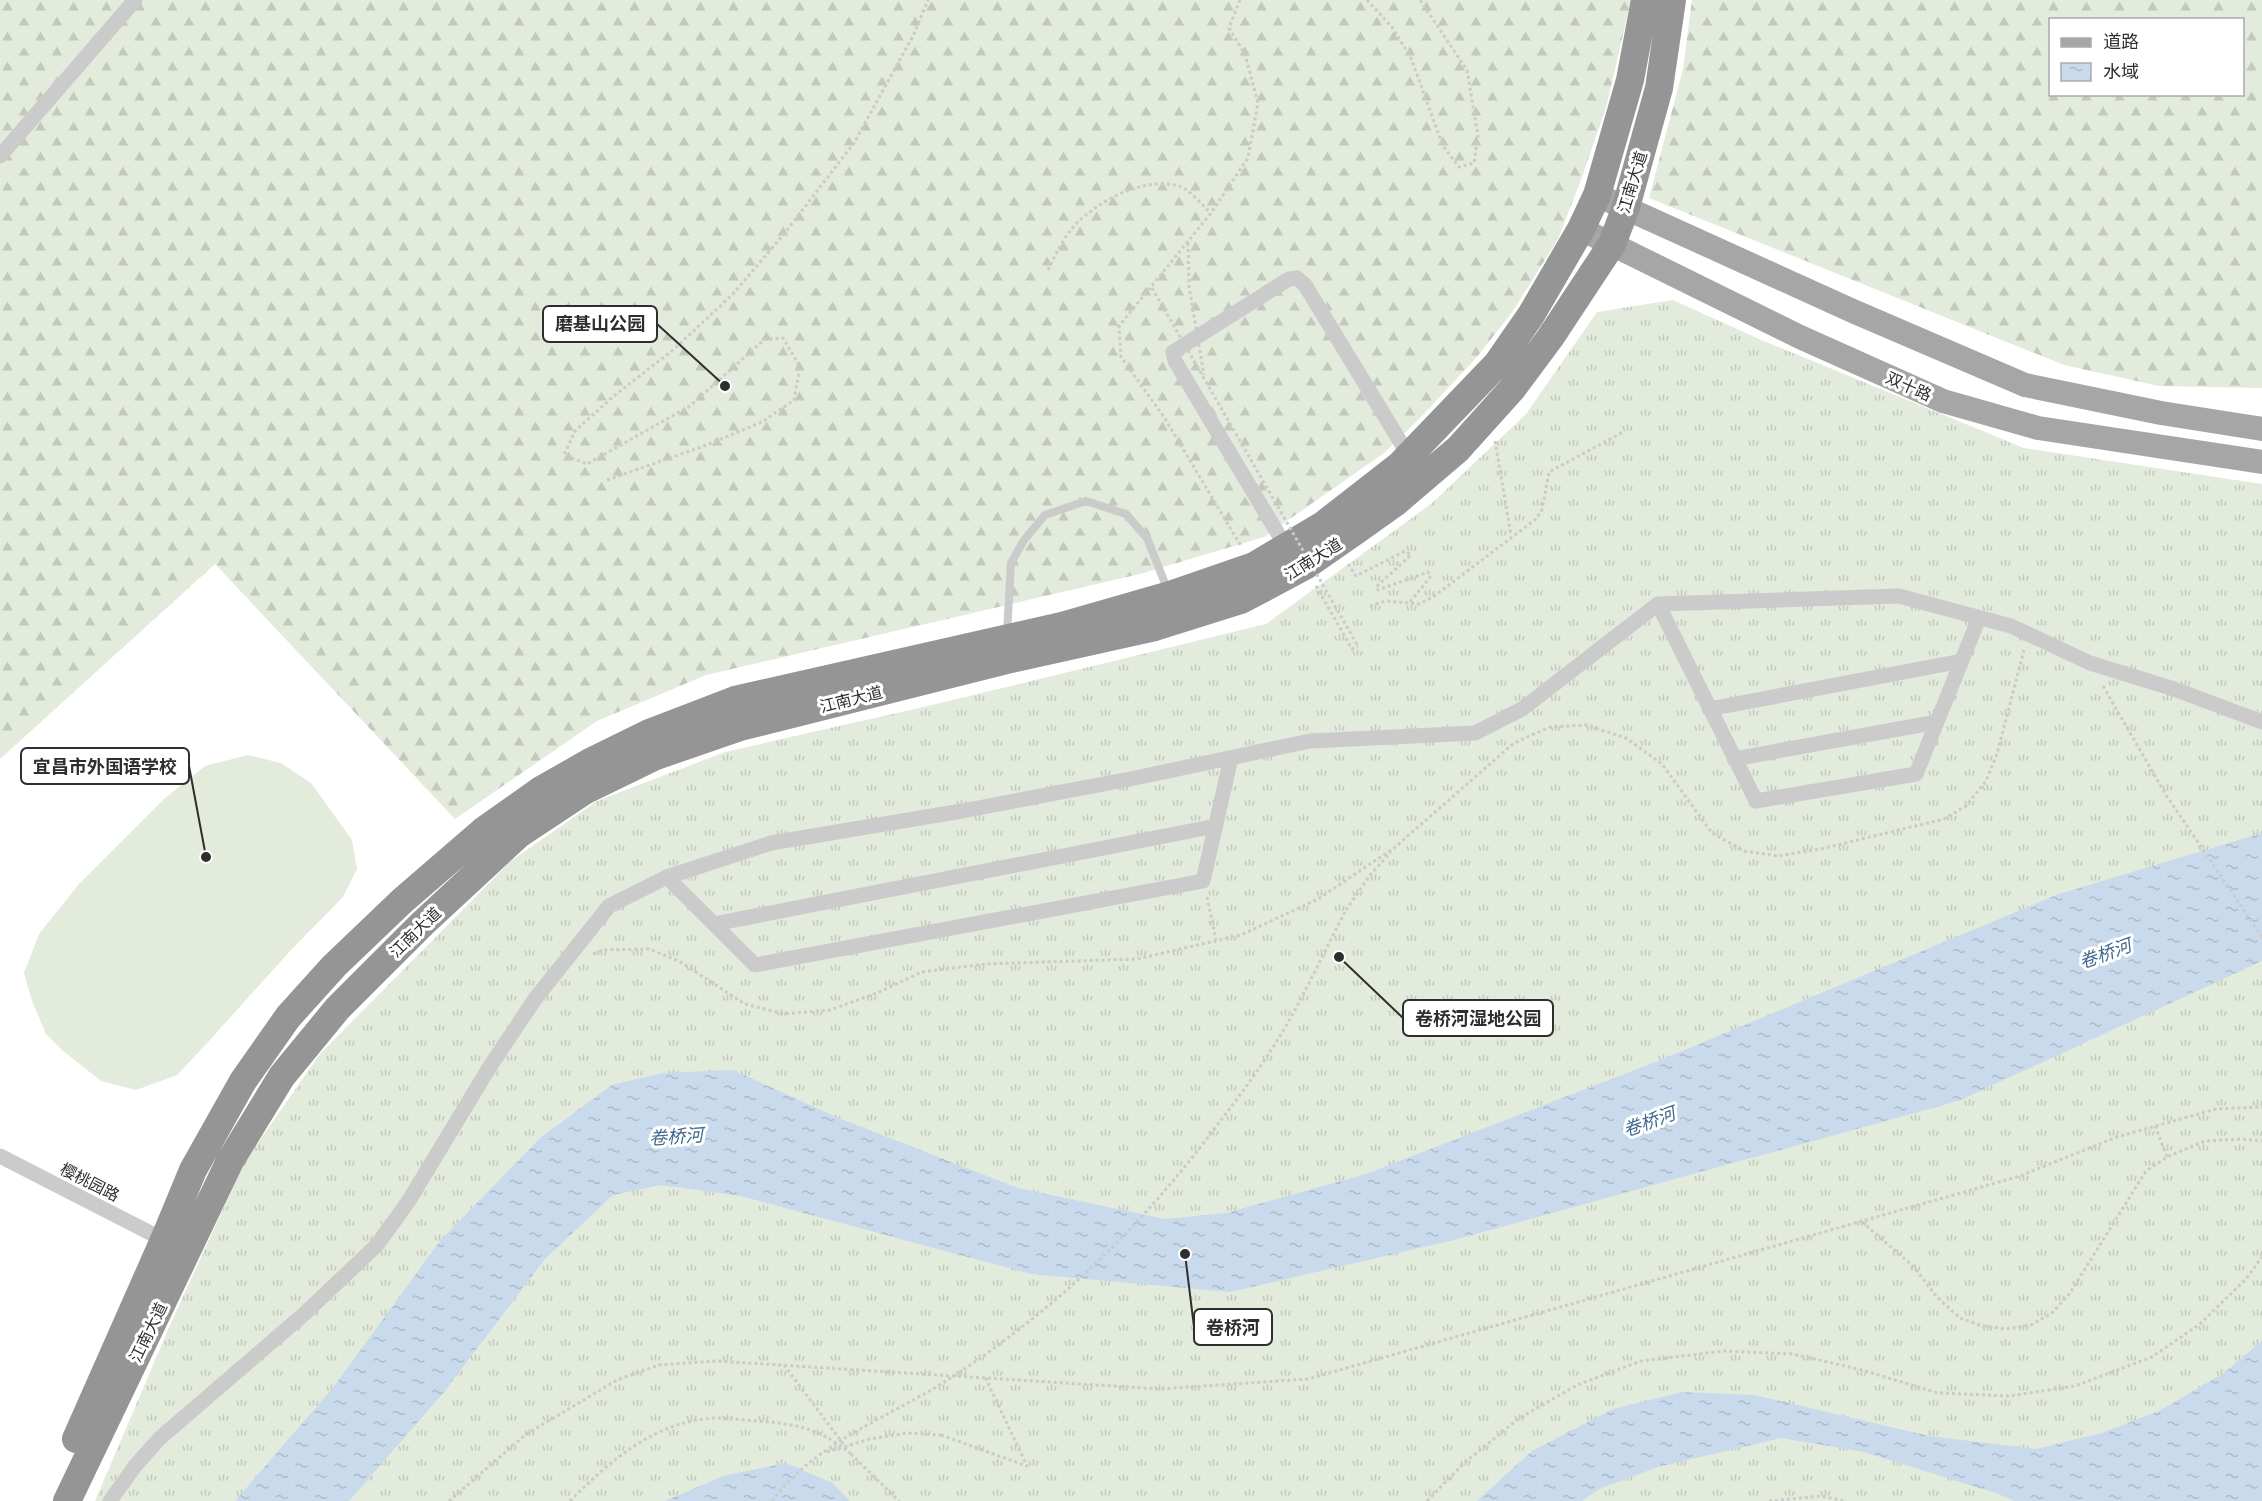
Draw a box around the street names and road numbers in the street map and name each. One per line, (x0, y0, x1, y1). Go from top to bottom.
street label: 江南大道 (1612, 148, 1652, 216)
street label: 双十路 (1883, 366, 1935, 406)
street label: 江南大道 (1280, 533, 1346, 585)
street label: 江南大道 (817, 681, 885, 717)
street label: 江南大道 (384, 902, 446, 962)
street label: 樱桃园路 (56, 1158, 124, 1206)
street label: 江南大道 (124, 1298, 172, 1366)

